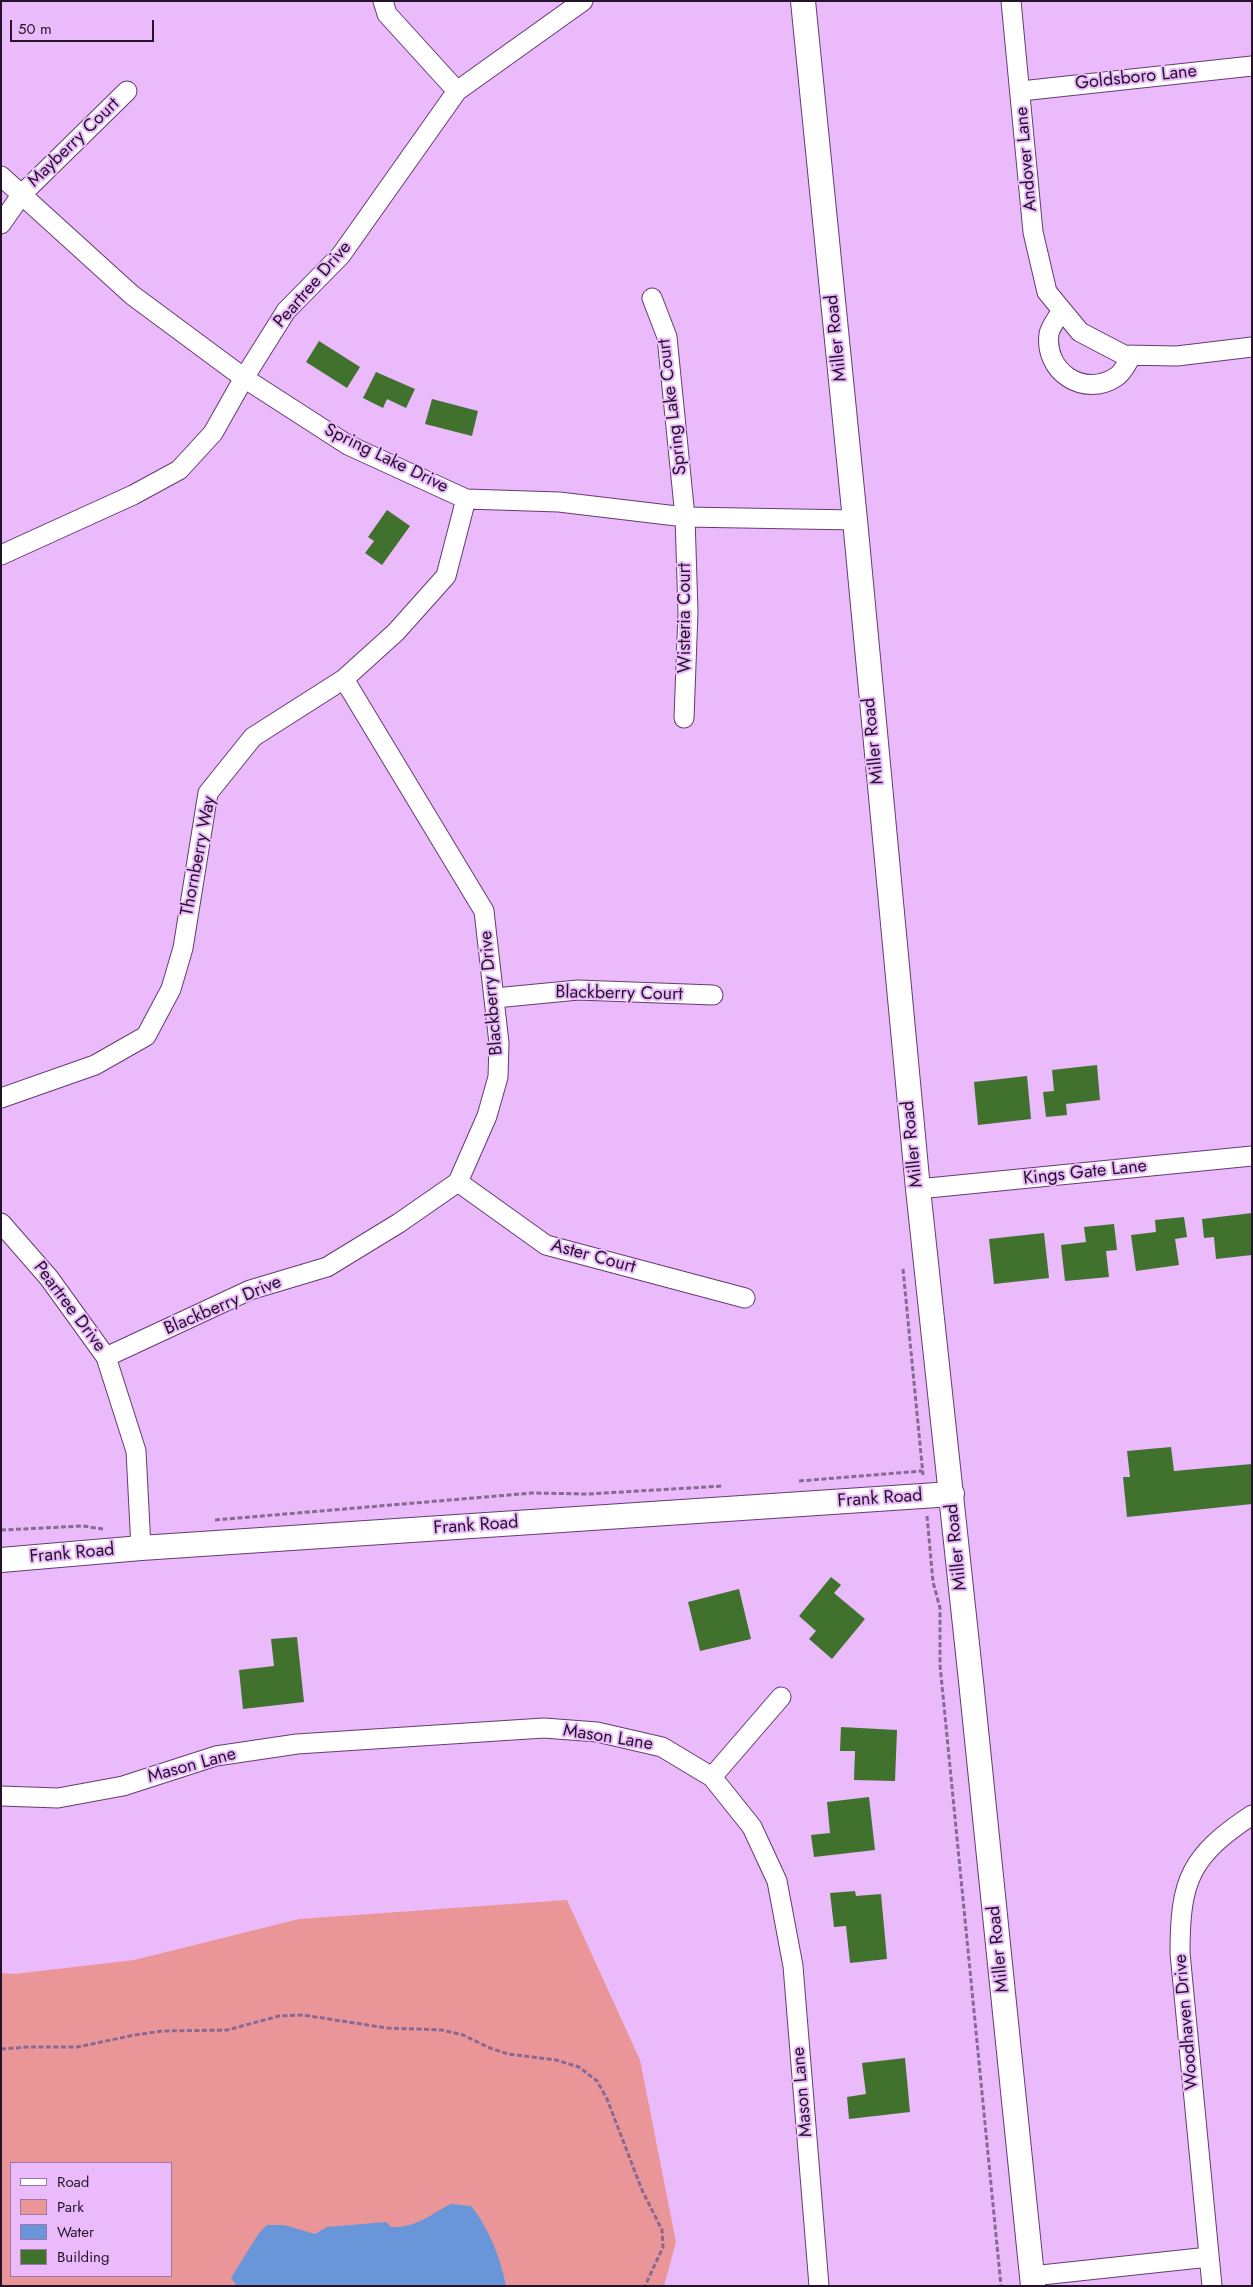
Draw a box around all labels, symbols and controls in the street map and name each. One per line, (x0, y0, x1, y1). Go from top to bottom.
scale bar (12, 10, 156, 42)
text: 50 m (18, 18, 52, 40)
street label: Goldsboro Lane (1074, 61, 1198, 95)
street label: Mayberry Court (24, 94, 124, 192)
street label: Andover Lane (1012, 106, 1042, 212)
street label: Peartree Drive (270, 237, 356, 333)
street label: Miller Road (822, 294, 852, 382)
street label: Spring Lake Court (654, 338, 692, 476)
street label: Spring Lake Drive (321, 420, 451, 498)
street label: Wisteria Court (675, 563, 697, 673)
street label: Miller Road (859, 697, 889, 785)
street label: Thornberry Way (177, 794, 221, 918)
street label: Blackberry Drive (476, 930, 508, 1056)
street label: Blackberry Court (555, 982, 683, 1006)
street label: Miller Road (898, 1100, 928, 1188)
street label: Kings Gate Lane (1022, 1156, 1148, 1190)
street label: Aster Court (548, 1235, 638, 1279)
street label: Peartree Drive (28, 1258, 110, 1356)
street label: Blackberry Drive (161, 1272, 285, 1340)
street label: Frank Road (837, 1485, 923, 1513)
street label: Miller Road (942, 1503, 972, 1591)
street label: Frank Road (433, 1512, 519, 1540)
street label: Frank Road (29, 1540, 115, 1568)
street label: Mason Lane (562, 1720, 654, 1756)
street label: Mason Lane (145, 1744, 239, 1788)
street label: Miller Road (984, 1905, 1014, 1993)
street label: Woodhaven Drive (1170, 1953, 1204, 2091)
street label: Mason Lane (788, 2046, 818, 2138)
legend (10, 2162, 172, 2277)
text: Road (57, 2171, 89, 2193)
text: Park (57, 2196, 84, 2218)
text: Water (57, 2221, 94, 2243)
text: Building (57, 2246, 109, 2268)

